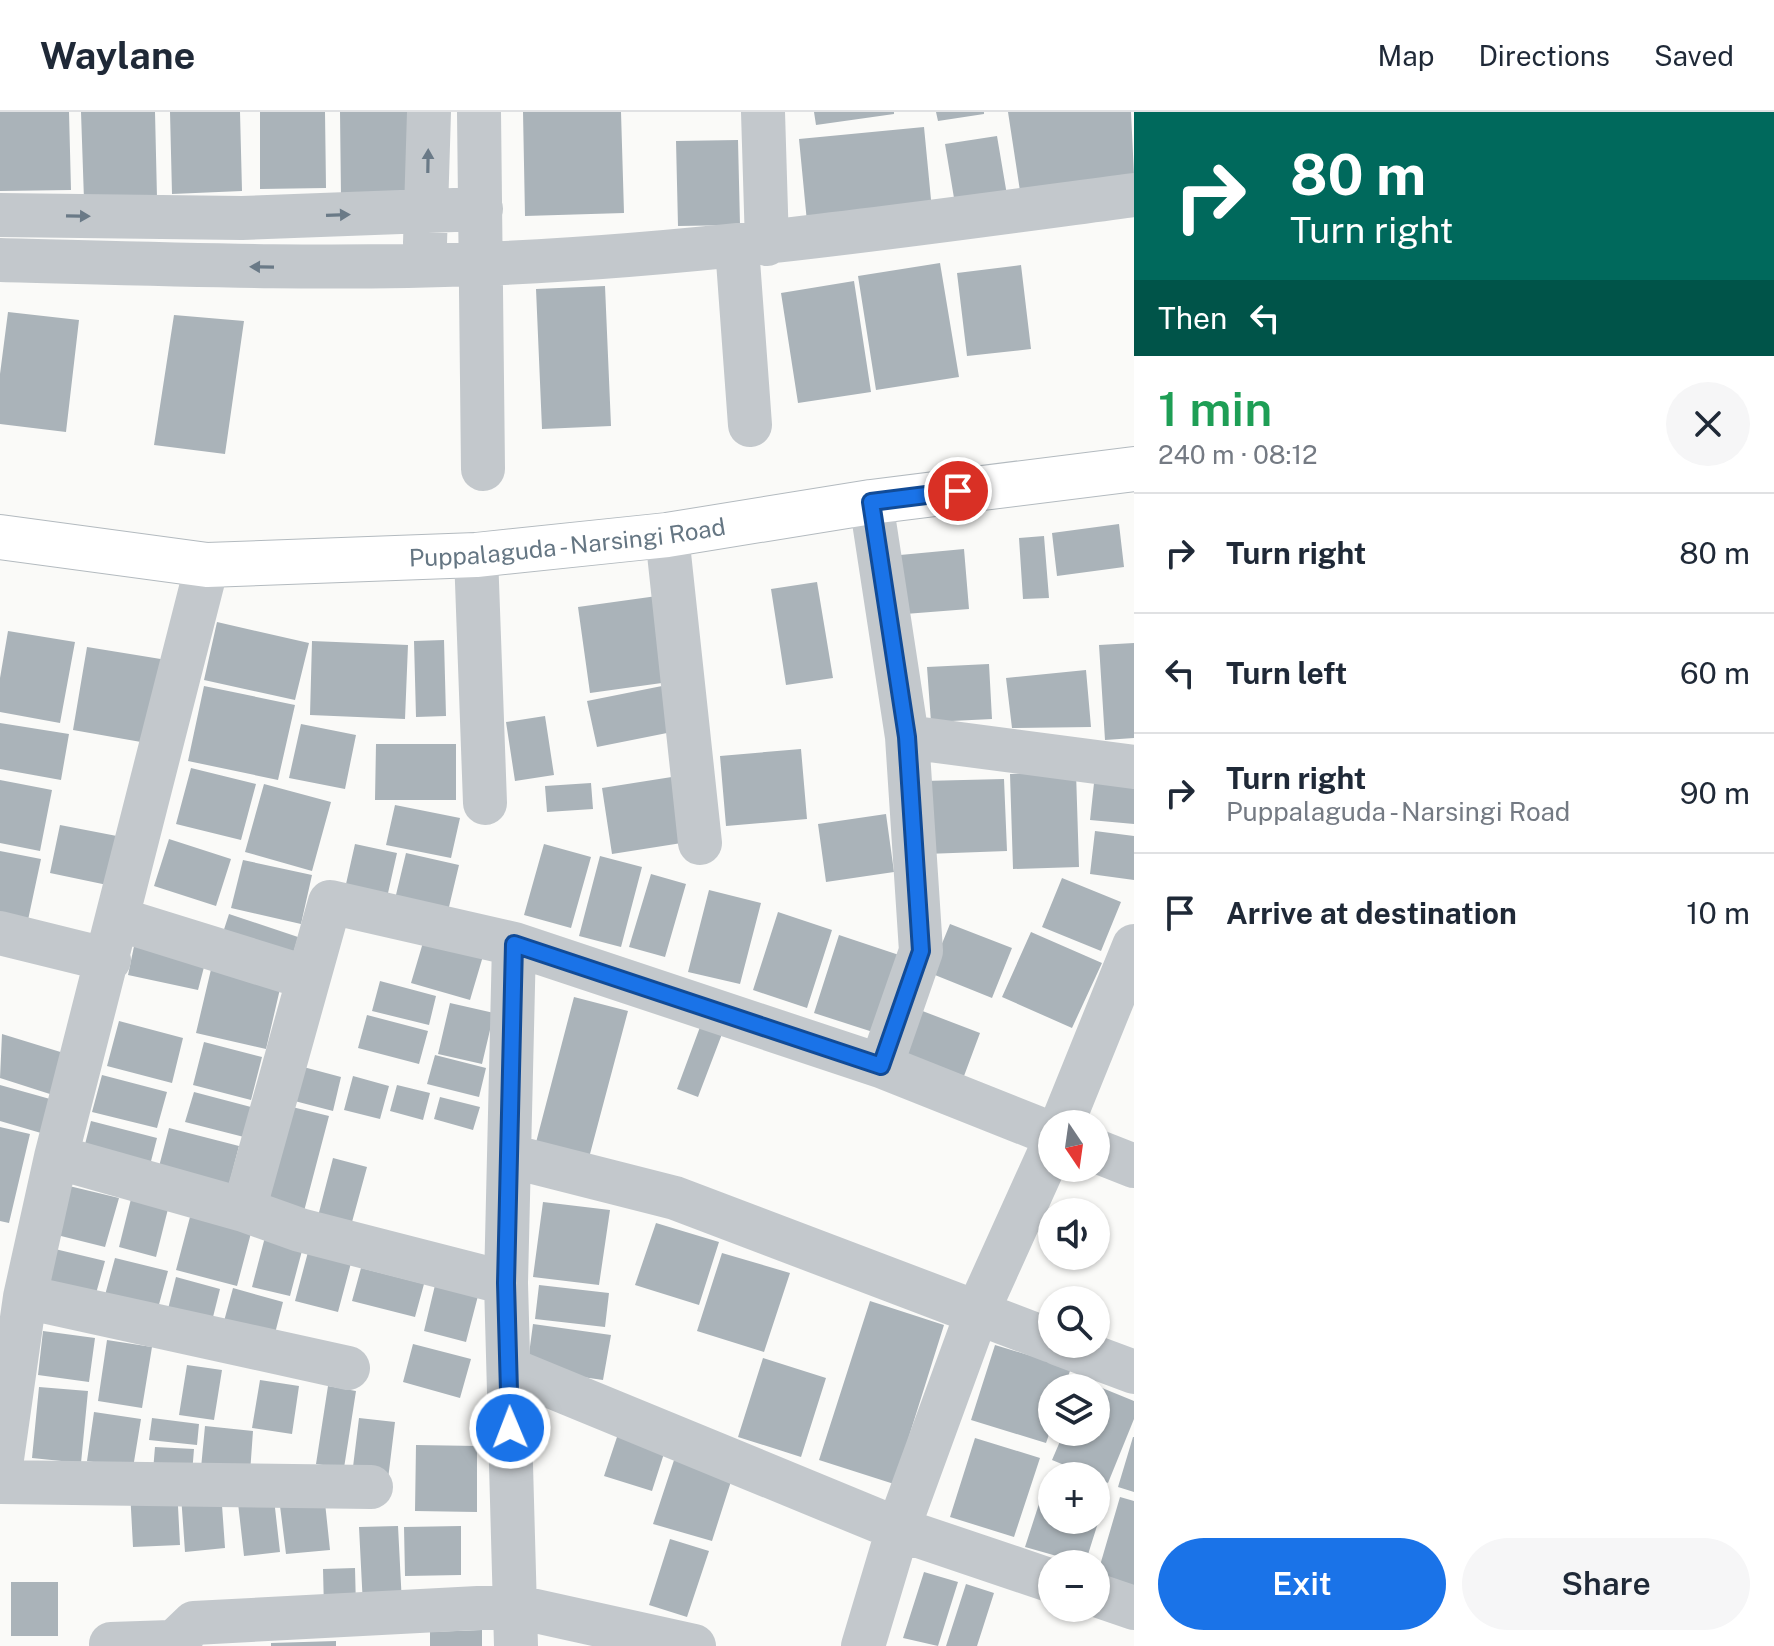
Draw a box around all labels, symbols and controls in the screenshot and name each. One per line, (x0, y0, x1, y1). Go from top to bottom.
text: Waylane (40, 33, 195, 78)
text: Map (1378, 39, 1434, 72)
text: Directions (1478, 39, 1610, 72)
text: Saved (1654, 39, 1734, 72)
text: 80 m (1290, 142, 1426, 208)
icon: right (1158, 144, 1262, 248)
one-way arrow (422, 148, 434, 173)
one-way arrow (326, 208, 351, 221)
text: Turn right (1290, 209, 1453, 251)
one-way arrow (66, 210, 91, 222)
one-way arrow (249, 261, 274, 273)
icon: left (1243, 296, 1287, 340)
text: Then (1158, 300, 1227, 336)
text: 1 min (1158, 380, 1272, 437)
button: close (1666, 382, 1750, 466)
text: 240 m · 08:12 (1158, 439, 1318, 470)
pin (924, 457, 992, 525)
icon: arrive (936, 469, 980, 513)
street label: Puppalaguda - Narsingi Road (408, 512, 727, 571)
icon: right (1158, 531, 1202, 575)
text: Turn right (1226, 535, 1366, 571)
text: 80 m (1679, 535, 1750, 571)
icon: left (1158, 651, 1202, 695)
text: Turn left (1226, 655, 1347, 691)
text: 60 m (1680, 655, 1750, 691)
text: Turn right (1226, 760, 1366, 796)
icon: right (1158, 771, 1202, 815)
text: 90 m (1680, 775, 1750, 811)
text: Puppalaguda - Narsingi Road (1226, 796, 1570, 827)
icon: arrive (1158, 891, 1202, 935)
text: Arrive at destination (1226, 895, 1517, 931)
text: 10 m (1686, 895, 1750, 931)
north arrow (1038, 1110, 1110, 1182)
map controls (1038, 1110, 1110, 1622)
button: sound (1038, 1198, 1110, 1270)
button: search (1038, 1286, 1110, 1358)
button: layers (1038, 1374, 1110, 1446)
position arrow (468, 1386, 552, 1470)
button: + (1038, 1462, 1110, 1534)
button: Exit (1158, 1538, 1446, 1630)
button: Share (1462, 1538, 1750, 1630)
button: − (1038, 1550, 1110, 1622)

